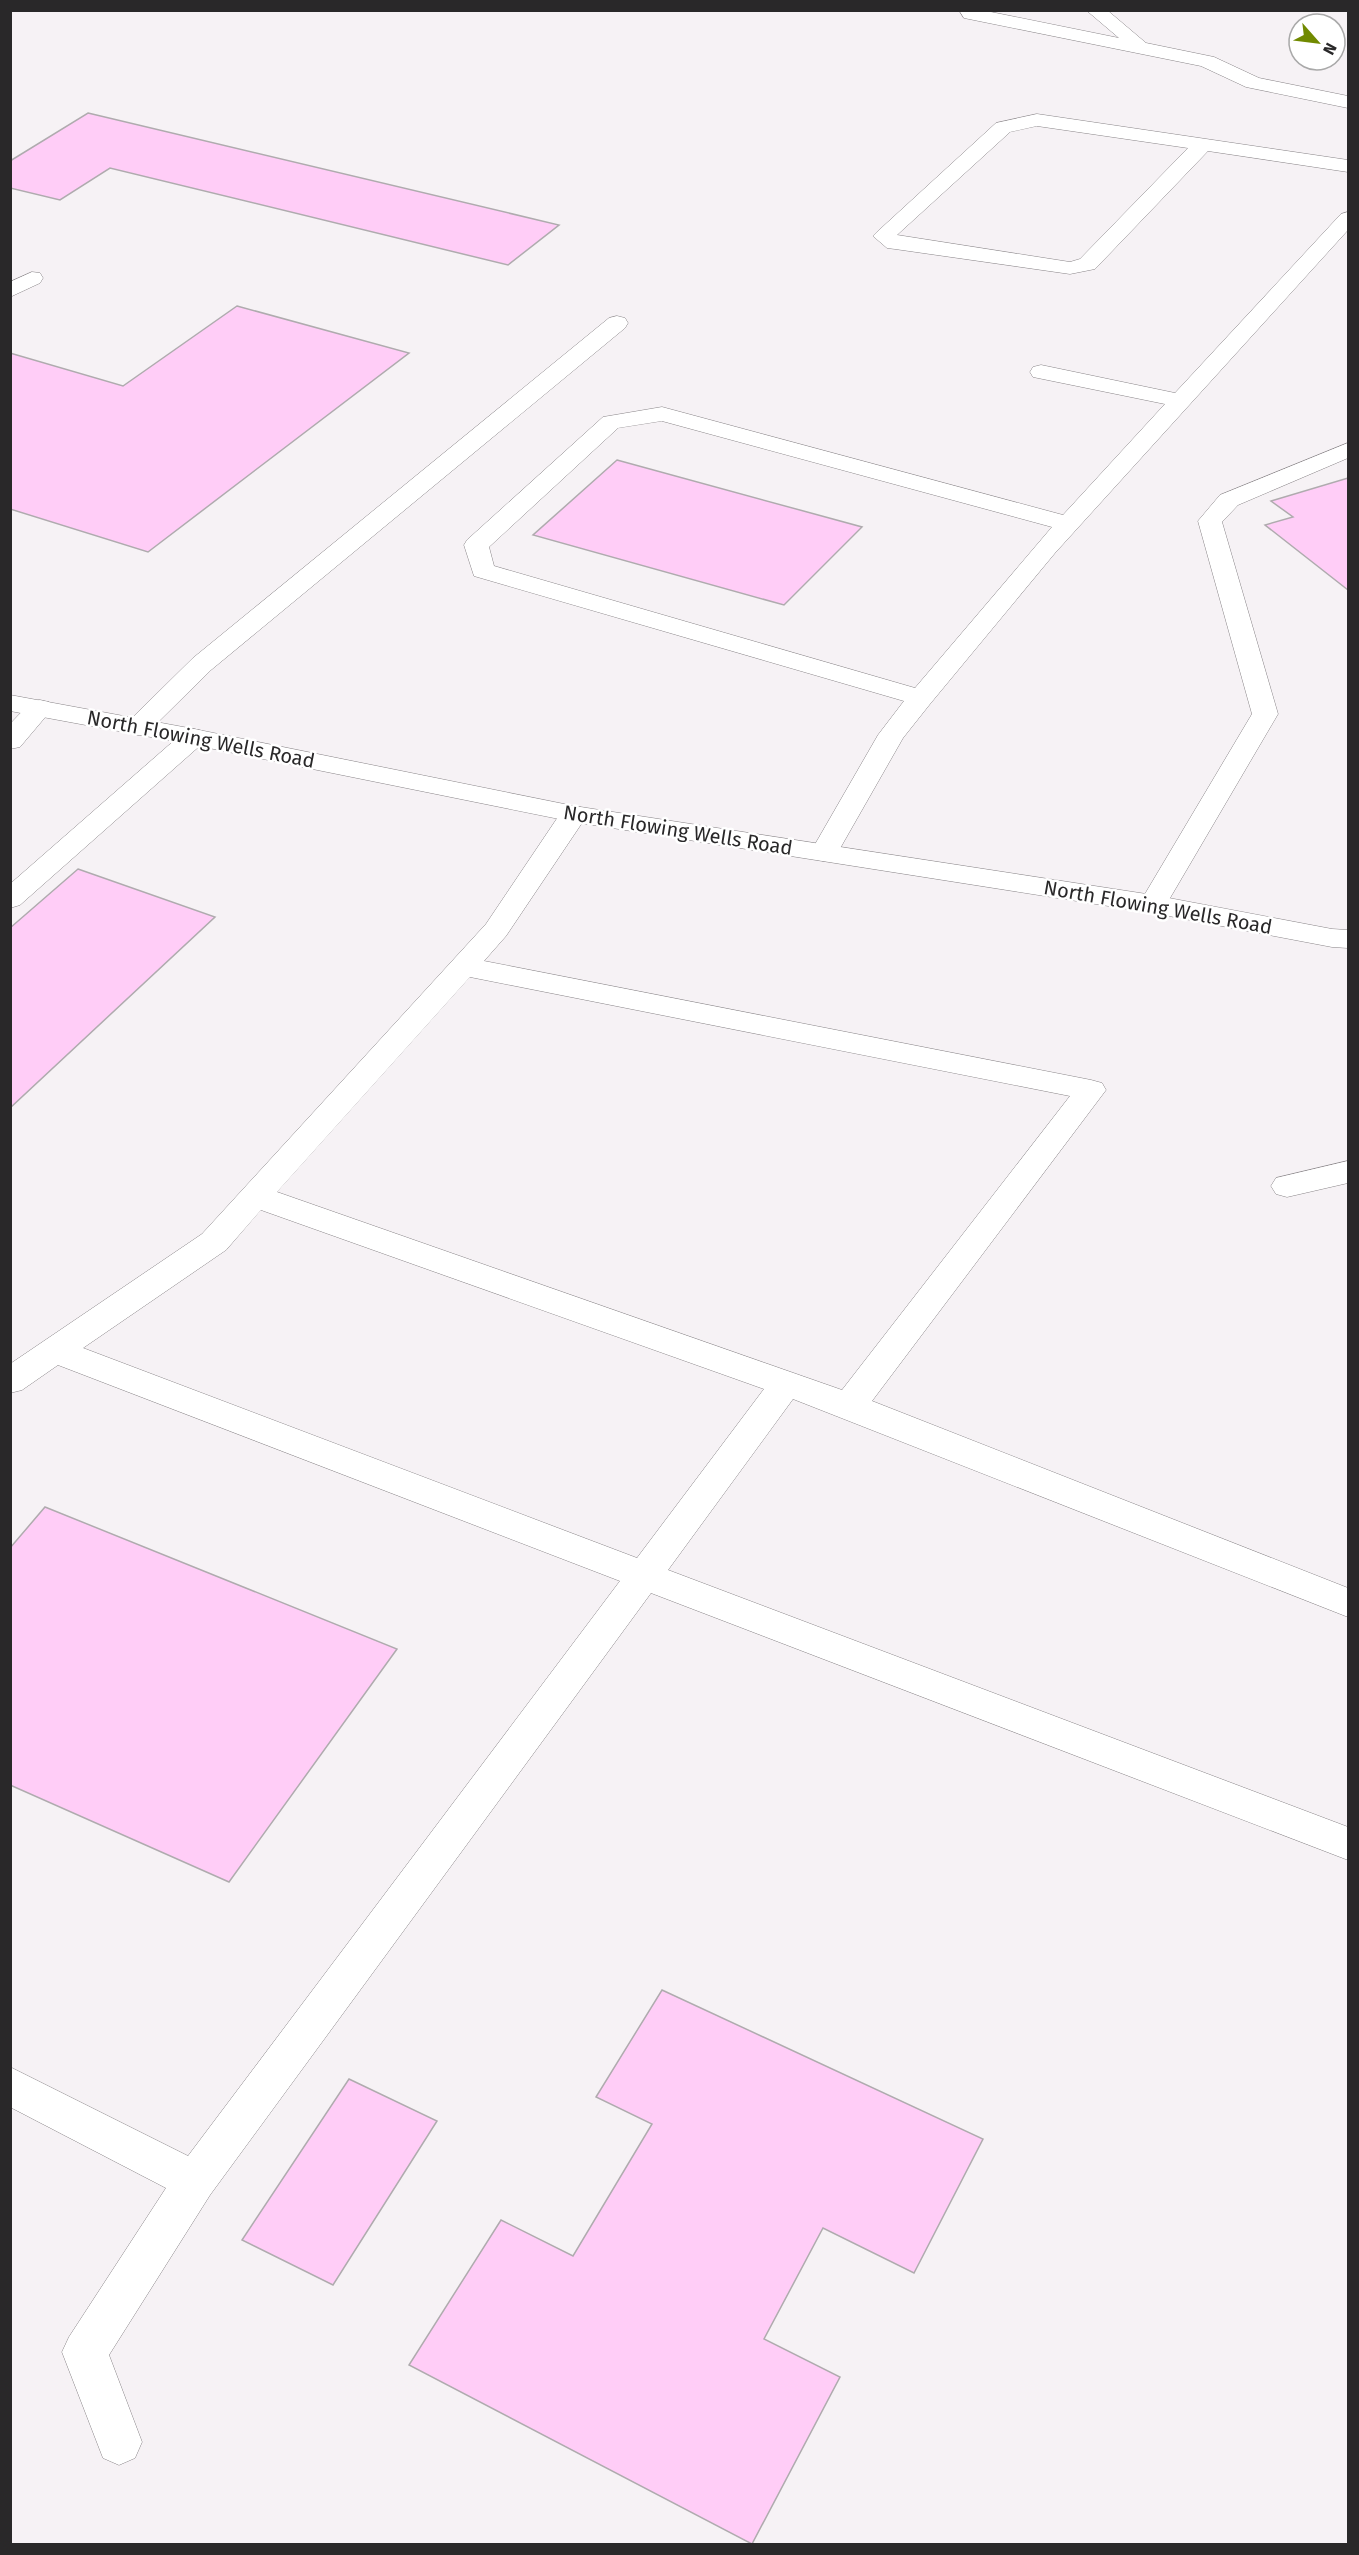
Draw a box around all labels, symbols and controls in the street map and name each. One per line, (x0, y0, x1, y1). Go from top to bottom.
north arrow (1287, 12, 1347, 72)
text: N (1319, 40, 1341, 58)
street label: North Flowing Wells Road (85, 705, 317, 773)
street label: North Flowing Wells Road (562, 800, 794, 860)
street label: North Flowing Wells Road (1042, 875, 1274, 939)

